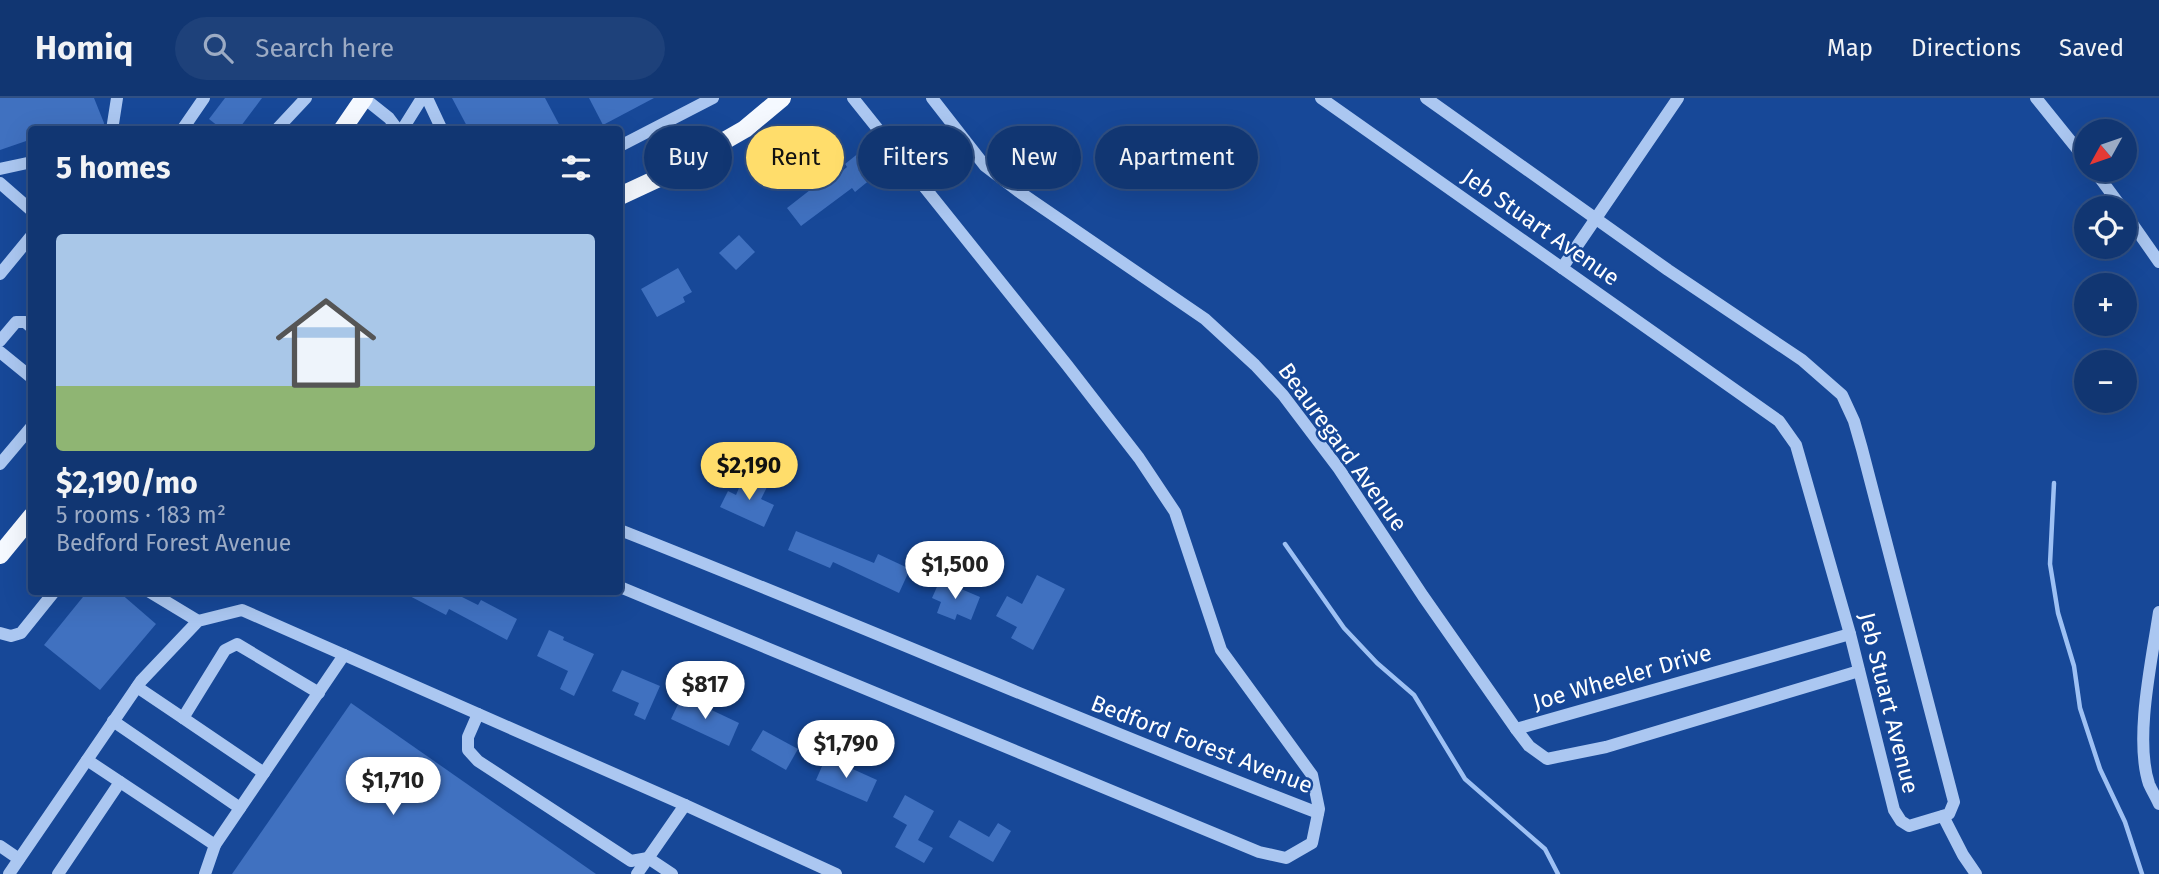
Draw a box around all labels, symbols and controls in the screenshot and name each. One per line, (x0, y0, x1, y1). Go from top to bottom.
search box (175, 17, 665, 80)
text: Homiq (35, 28, 133, 68)
icon: search (199, 29, 237, 67)
text: Search here (255, 33, 394, 64)
text: Map (1827, 34, 1873, 62)
text: Directions (1911, 34, 2021, 62)
text: Saved (2059, 34, 2124, 62)
north arrow (2074, 119, 2137, 182)
map controls (2074, 119, 2137, 413)
chip: Buy (644, 126, 732, 189)
chip: Rent (746, 126, 844, 189)
chip: Filters (858, 126, 973, 189)
chip: New (987, 126, 1081, 189)
chip: Apartment (1095, 126, 1258, 189)
icon: filters (557, 149, 595, 187)
text: 5 homes (56, 150, 170, 186)
street label: Jeb Stuart Avenue (1457, 162, 1625, 292)
button: locate (2074, 196, 2137, 259)
button: + (2074, 273, 2137, 336)
icon: home (263, 280, 389, 406)
button: − (2074, 350, 2137, 413)
street label: Beauregard Avenue (1273, 357, 1413, 537)
pin: $2,190 (692, 442, 806, 502)
text: $2,190 (717, 451, 781, 479)
text: $2,190/mo (56, 465, 198, 501)
text: 5 rooms · 183 m² (56, 501, 226, 529)
text: Bedford Forest Avenue (56, 529, 291, 557)
pin: $1,500 (898, 542, 1012, 601)
text: $1,500 (921, 550, 989, 578)
street label: Jeb Stuart Avenue (1853, 610, 1925, 796)
street label: Joe Wheeler Drive (1529, 638, 1715, 716)
pin: $817 (664, 662, 746, 721)
text: $817 (682, 670, 728, 698)
street label: Bedford Forest Avenue (1087, 689, 1317, 799)
pin: $1,790 (789, 720, 903, 780)
text: $1,790 (814, 729, 878, 757)
pin: $1,710 (336, 758, 450, 817)
text: $1,710 (362, 766, 424, 794)

